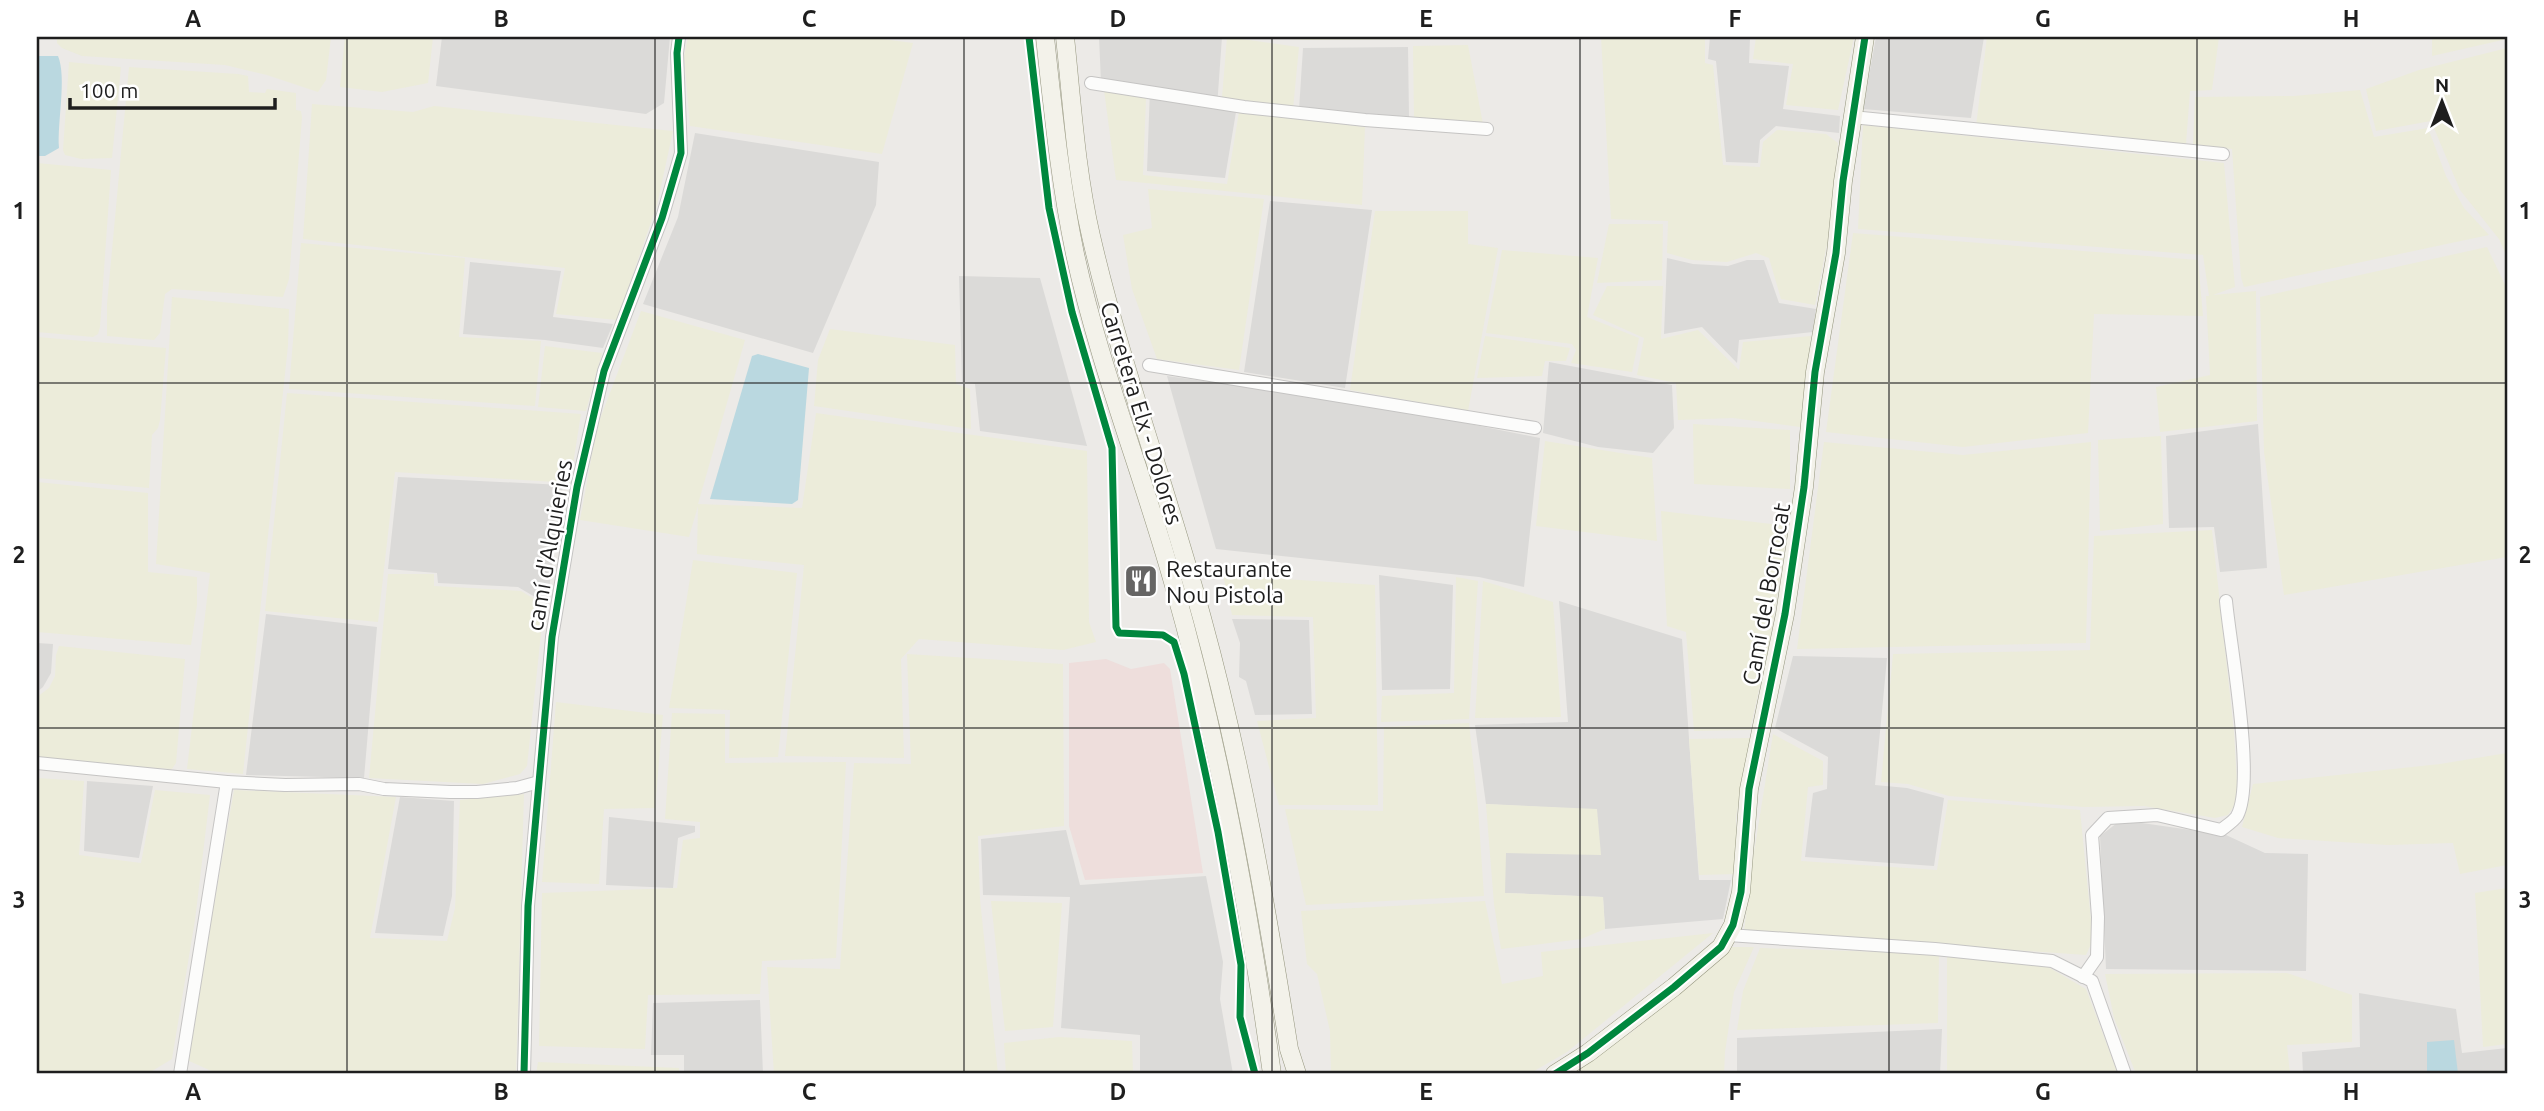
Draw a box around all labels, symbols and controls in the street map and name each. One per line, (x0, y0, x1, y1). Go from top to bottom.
text: A (185, 6, 201, 31)
text: B (493, 6, 509, 31)
text: C (802, 6, 817, 31)
text: D (1110, 6, 1126, 31)
text: E (1419, 6, 1433, 31)
text: F (1729, 6, 1742, 31)
text: G (2035, 6, 2051, 31)
text: H (2343, 6, 2359, 31)
scale bar (70, 66, 275, 110)
north arrow (2408, 66, 2478, 136)
text: N (2435, 74, 2449, 96)
text: 100 m (80, 78, 138, 102)
text: 1 (13, 198, 25, 223)
text: 1 (2519, 198, 2531, 223)
street label: Carretera Elx - Dolores (1096, 298, 1188, 528)
street label: camí d'Alquieries (522, 457, 576, 633)
street label: Camí del Borrocat (1738, 501, 1794, 687)
text: 2 (13, 542, 25, 567)
text: 2 (2519, 542, 2531, 567)
place label: Restaurante Nou Pistola (1166, 556, 1292, 607)
restaurant icon: Restaurante Nou Pistola (1122, 562, 1160, 600)
text: 3 (13, 887, 25, 912)
text: 3 (2519, 887, 2531, 912)
text: A (185, 1079, 201, 1104)
text: B (493, 1079, 509, 1104)
text: C (802, 1079, 817, 1104)
text: D (1110, 1079, 1126, 1104)
text: E (1419, 1079, 1433, 1104)
text: F (1729, 1079, 1742, 1104)
text: G (2035, 1079, 2051, 1104)
text: H (2343, 1079, 2359, 1104)

